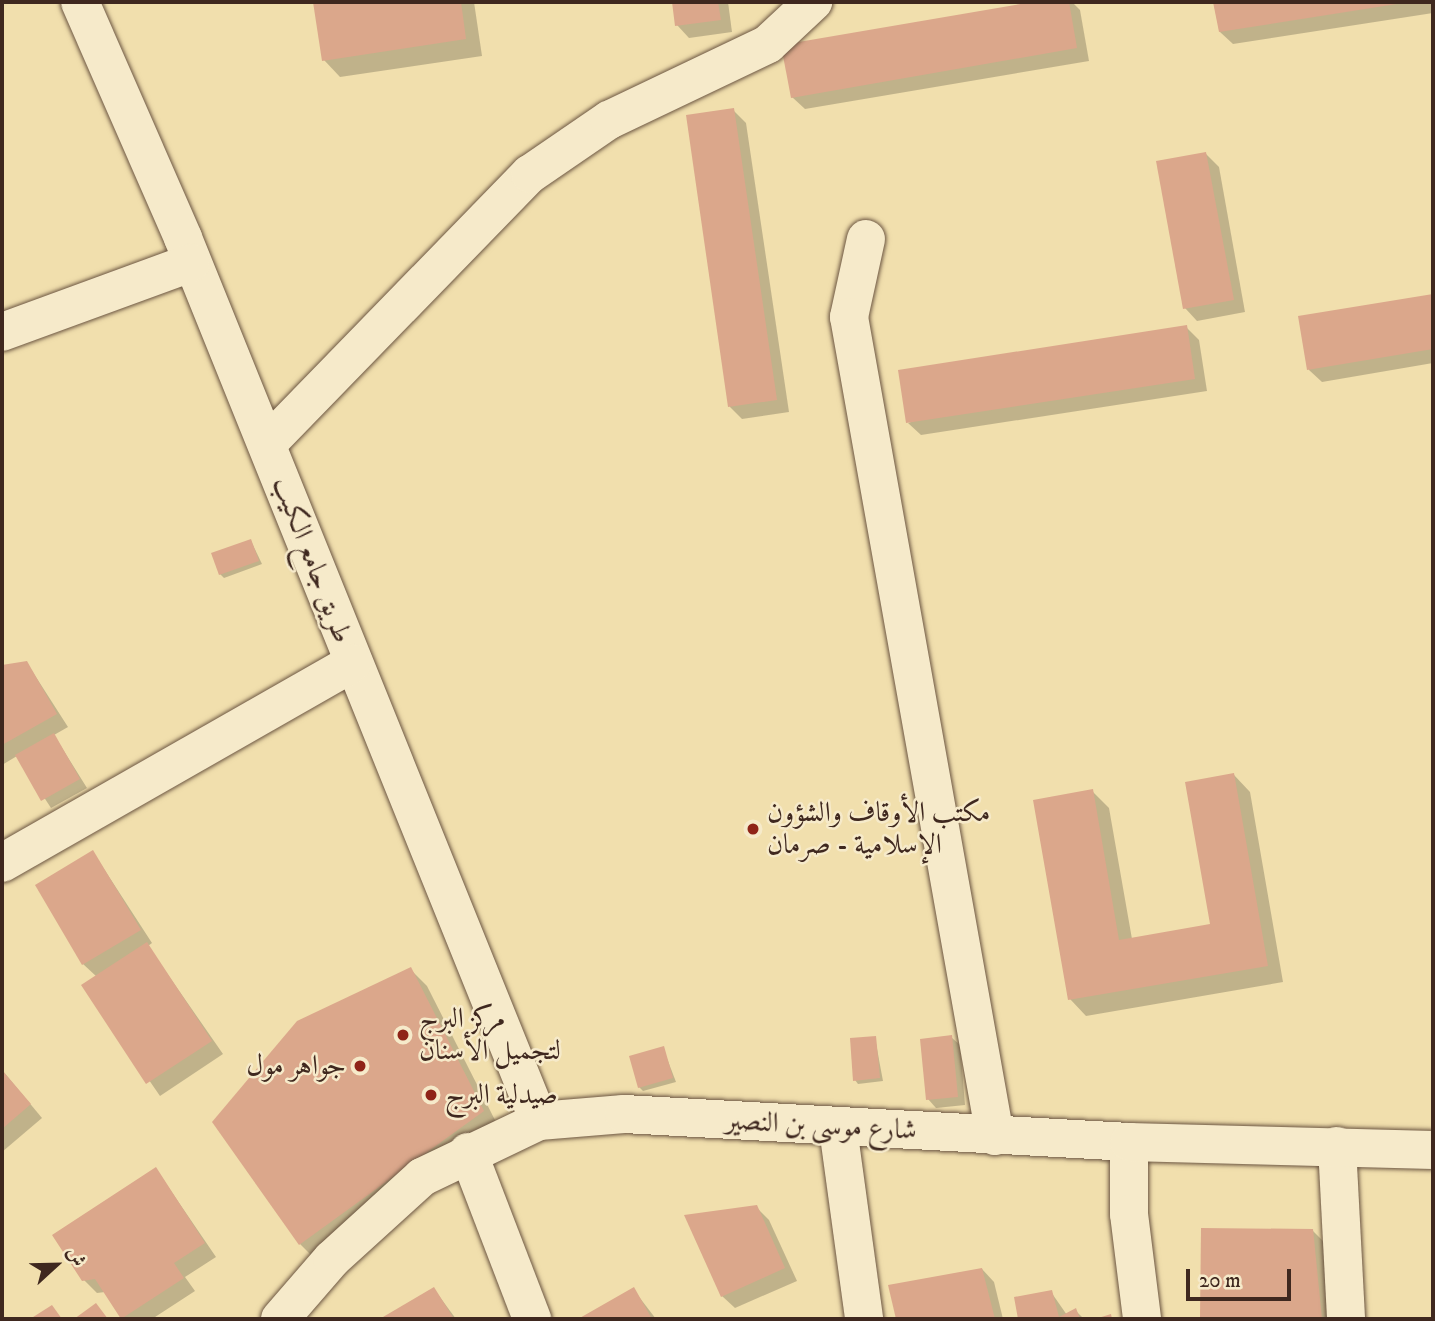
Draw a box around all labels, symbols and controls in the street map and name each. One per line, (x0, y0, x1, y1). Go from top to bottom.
street label: طريق جامع الكيب (265, 472, 359, 648)
place label: مكتب الأوقاف والشؤون الإسلامية - صرمان (767, 796, 990, 862)
marker: مكتب الأوقاف والشؤون الإسلامية - صرمان (745, 821, 761, 837)
place label: مركز البرج لتجميل الأسنان (419, 1002, 561, 1068)
marker: مركز البرج لتجميل الأسنان (393, 1025, 413, 1045)
place label: جواهر مول (246, 1049, 346, 1083)
marker: جواهر مول (352, 1058, 368, 1074)
place label: صيدلية البرج (445, 1078, 558, 1112)
marker: صيدلية البرج (423, 1087, 439, 1103)
street label: شارع موسى بن النصير (724, 1104, 918, 1148)
north arrow (21, 1230, 91, 1300)
text: ش (62, 1244, 90, 1270)
scale bar (1190, 1254, 1295, 1298)
text: 20 m (1199, 1268, 1241, 1294)

